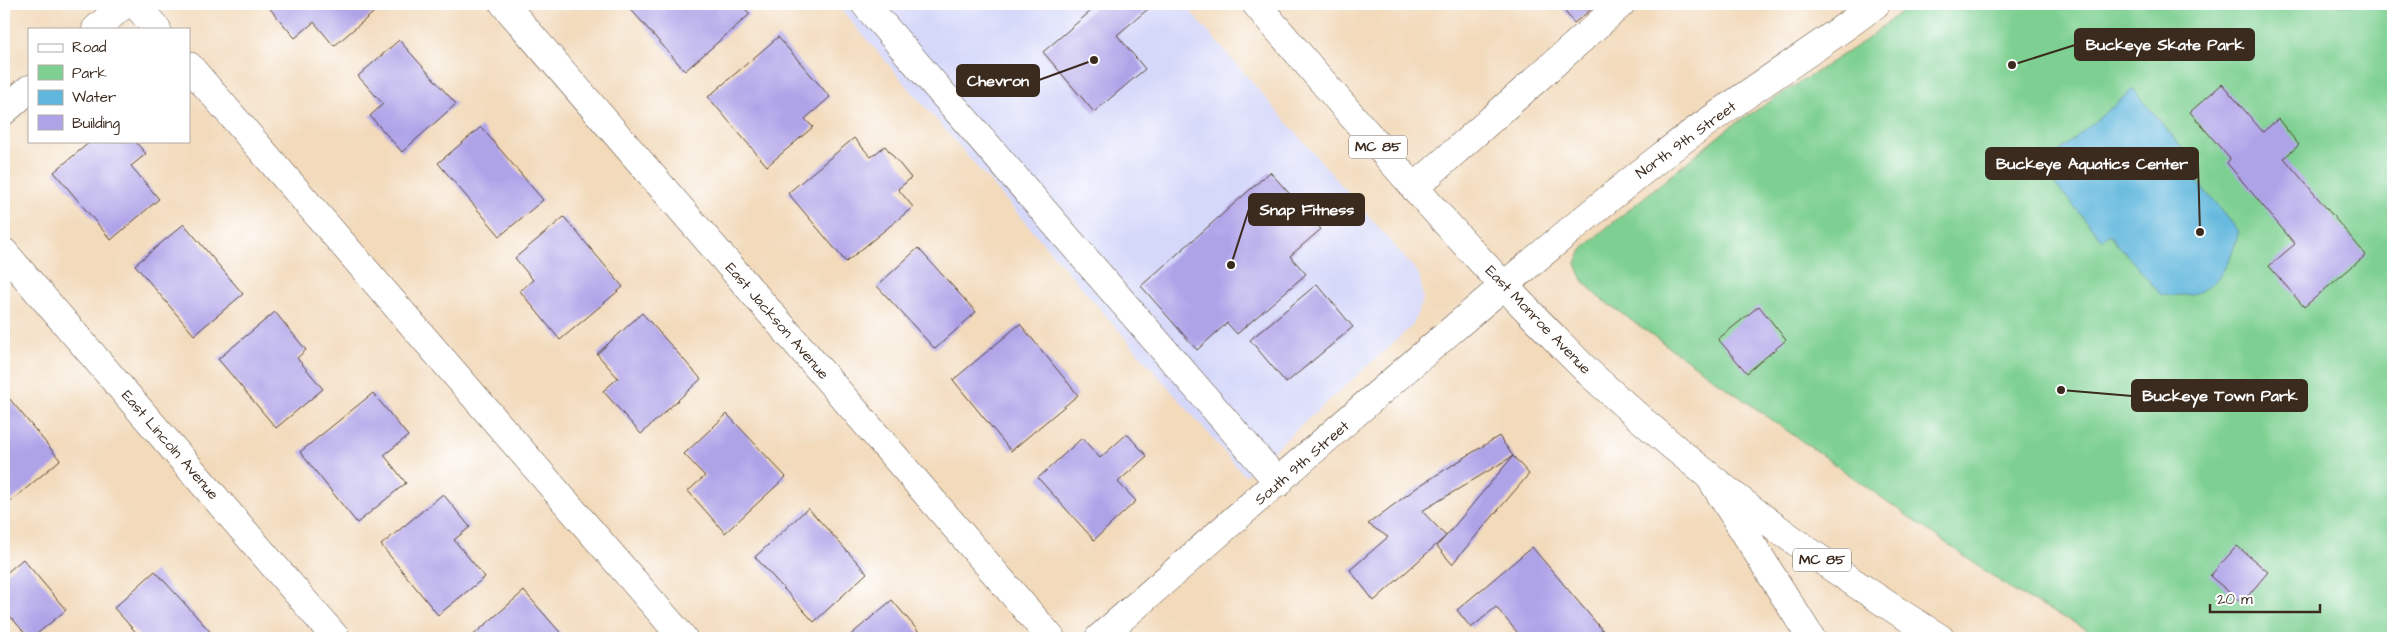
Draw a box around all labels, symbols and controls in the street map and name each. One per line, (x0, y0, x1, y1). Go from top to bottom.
legend (28, 28, 190, 142)
callout: Buckeye Skate Park (2075, 29, 2254, 60)
text: Buckeye Skate Park (2086, 34, 2245, 57)
text: Road (72, 37, 107, 58)
text: Park (72, 63, 107, 84)
callout: Chevron (957, 65, 1039, 96)
text: Chevron (967, 70, 1029, 92)
text: Water (72, 87, 116, 108)
street label: North 9th Street (1631, 96, 1741, 184)
text: Building (72, 113, 120, 135)
road number: MC 85 (1349, 136, 1407, 158)
callout: Buckeye Aquatics Center (1986, 148, 2198, 179)
text: Buckeye Aquatics Center (1996, 153, 2188, 176)
callout: Snap Fitness (1249, 194, 1364, 225)
text: Snap Fitness (1259, 199, 1354, 221)
street label: East Jackson Avenue (720, 258, 834, 384)
street label: East Monroe Avenue (1480, 261, 1596, 379)
callout: Buckeye Town Park (2132, 380, 2307, 411)
text: Buckeye Town Park (2142, 385, 2298, 408)
street label: East Lincoln Avenue (117, 386, 223, 504)
street label: South 9th Street (1250, 416, 1354, 510)
road number: MC 85 (1793, 548, 1851, 572)
scale bar (2210, 582, 2320, 614)
text: 20 m (2217, 589, 2253, 610)

